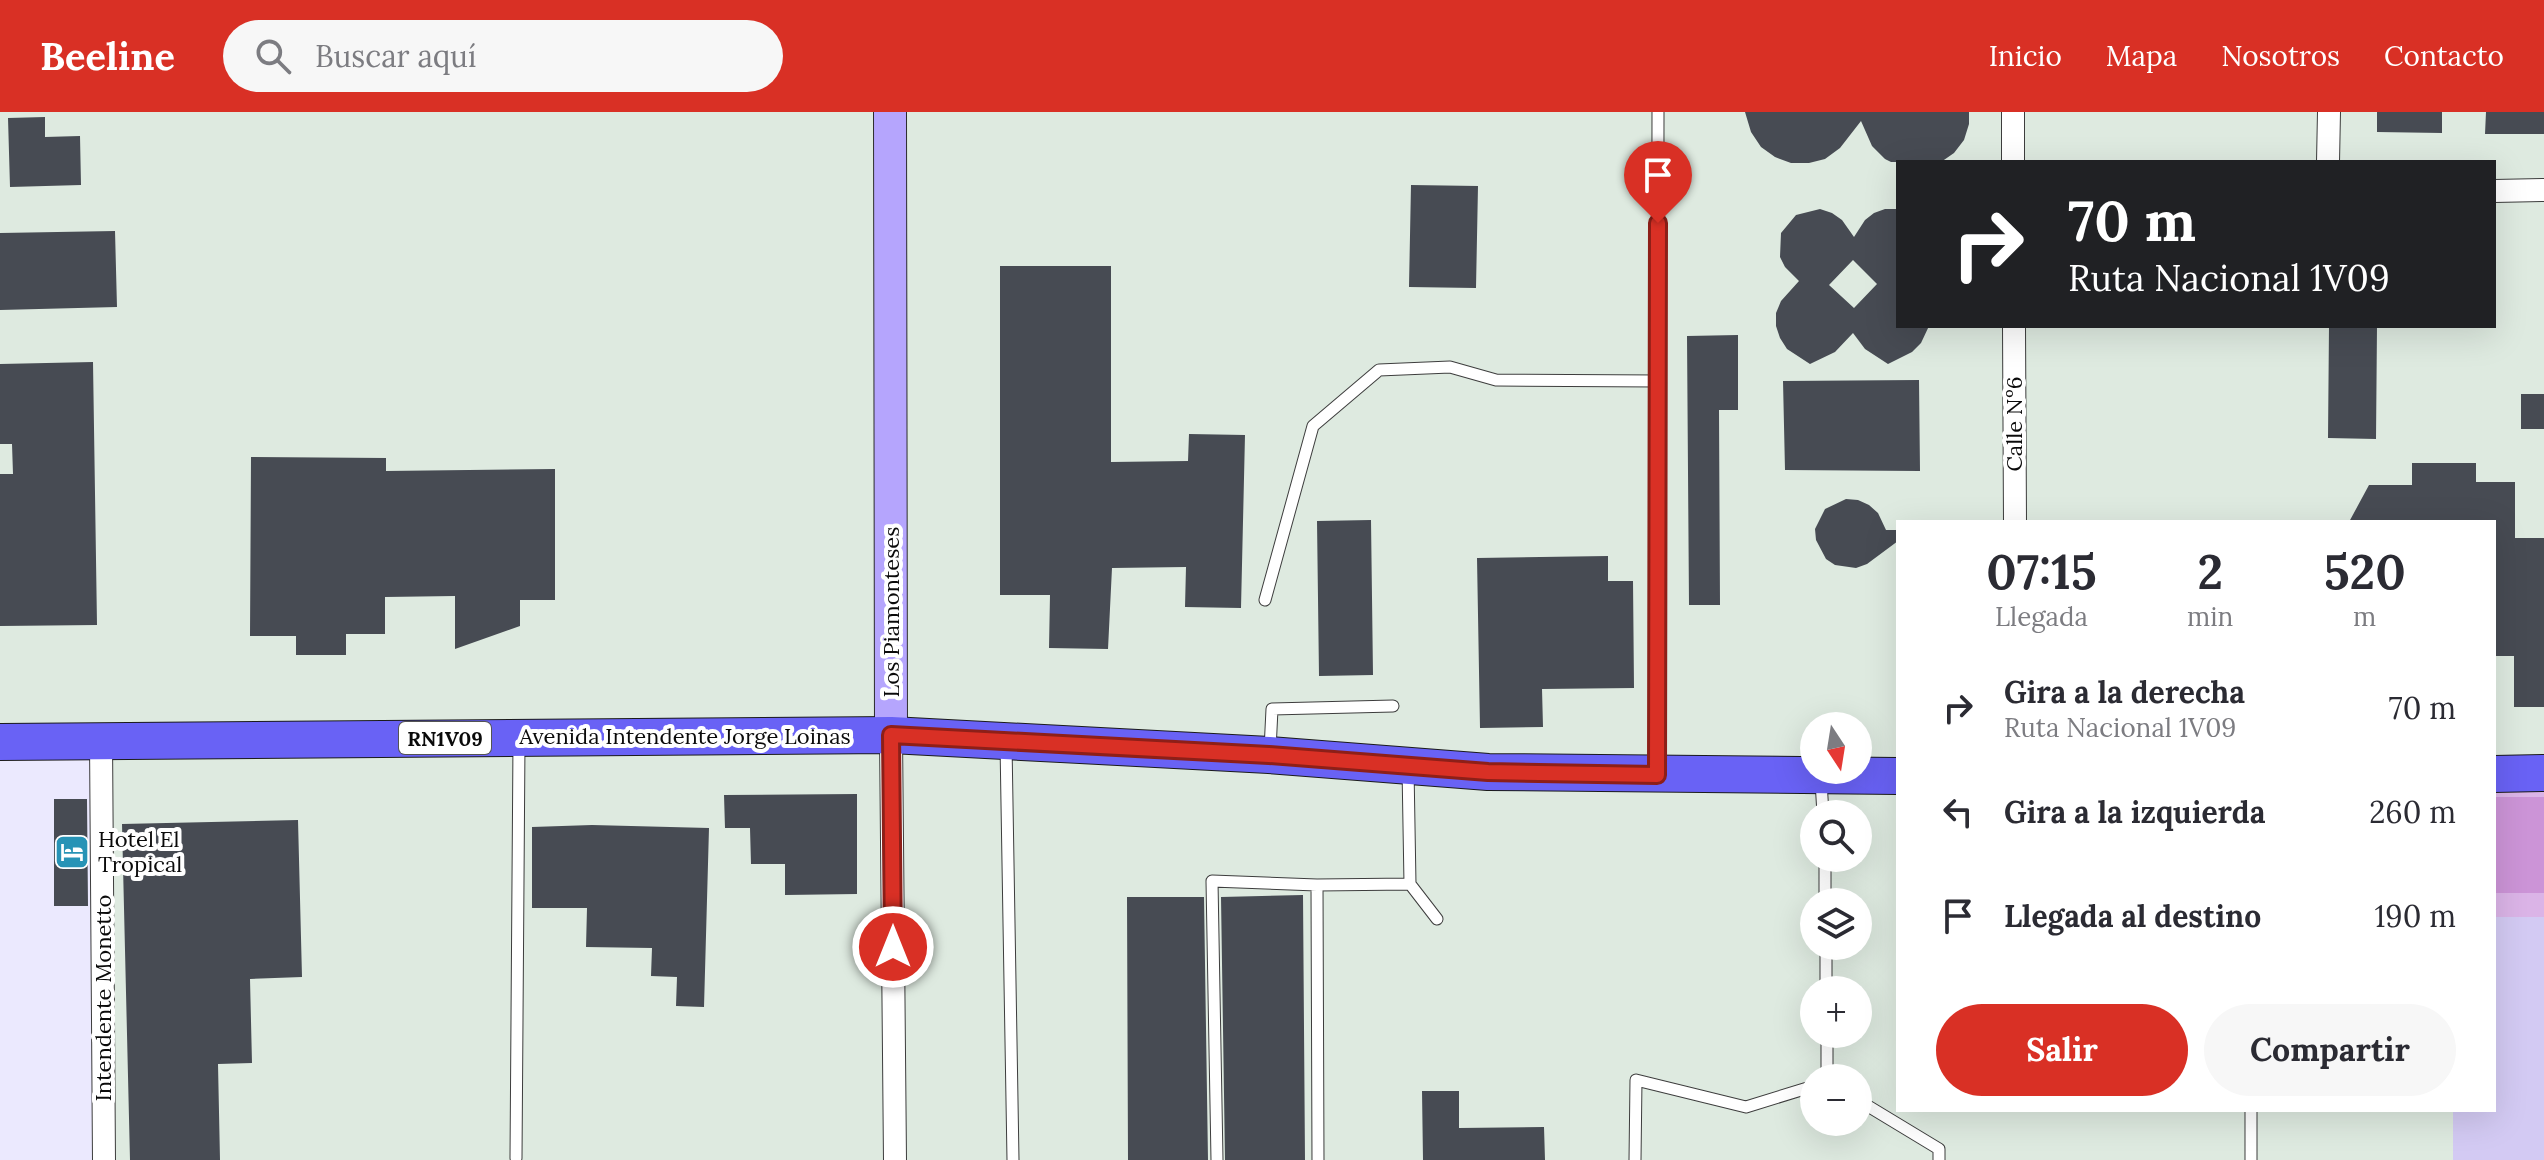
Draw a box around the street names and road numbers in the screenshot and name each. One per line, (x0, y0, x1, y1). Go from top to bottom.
street label: Calle Nº6 (2000, 376, 2028, 472)
street label: Los Piamonteses (877, 527, 905, 697)
road number: RN1V09 (399, 722, 491, 754)
street label: Avenida Intendente Jorge Loinas (518, 722, 851, 750)
street label: Intendente Monetto (89, 895, 117, 1101)

